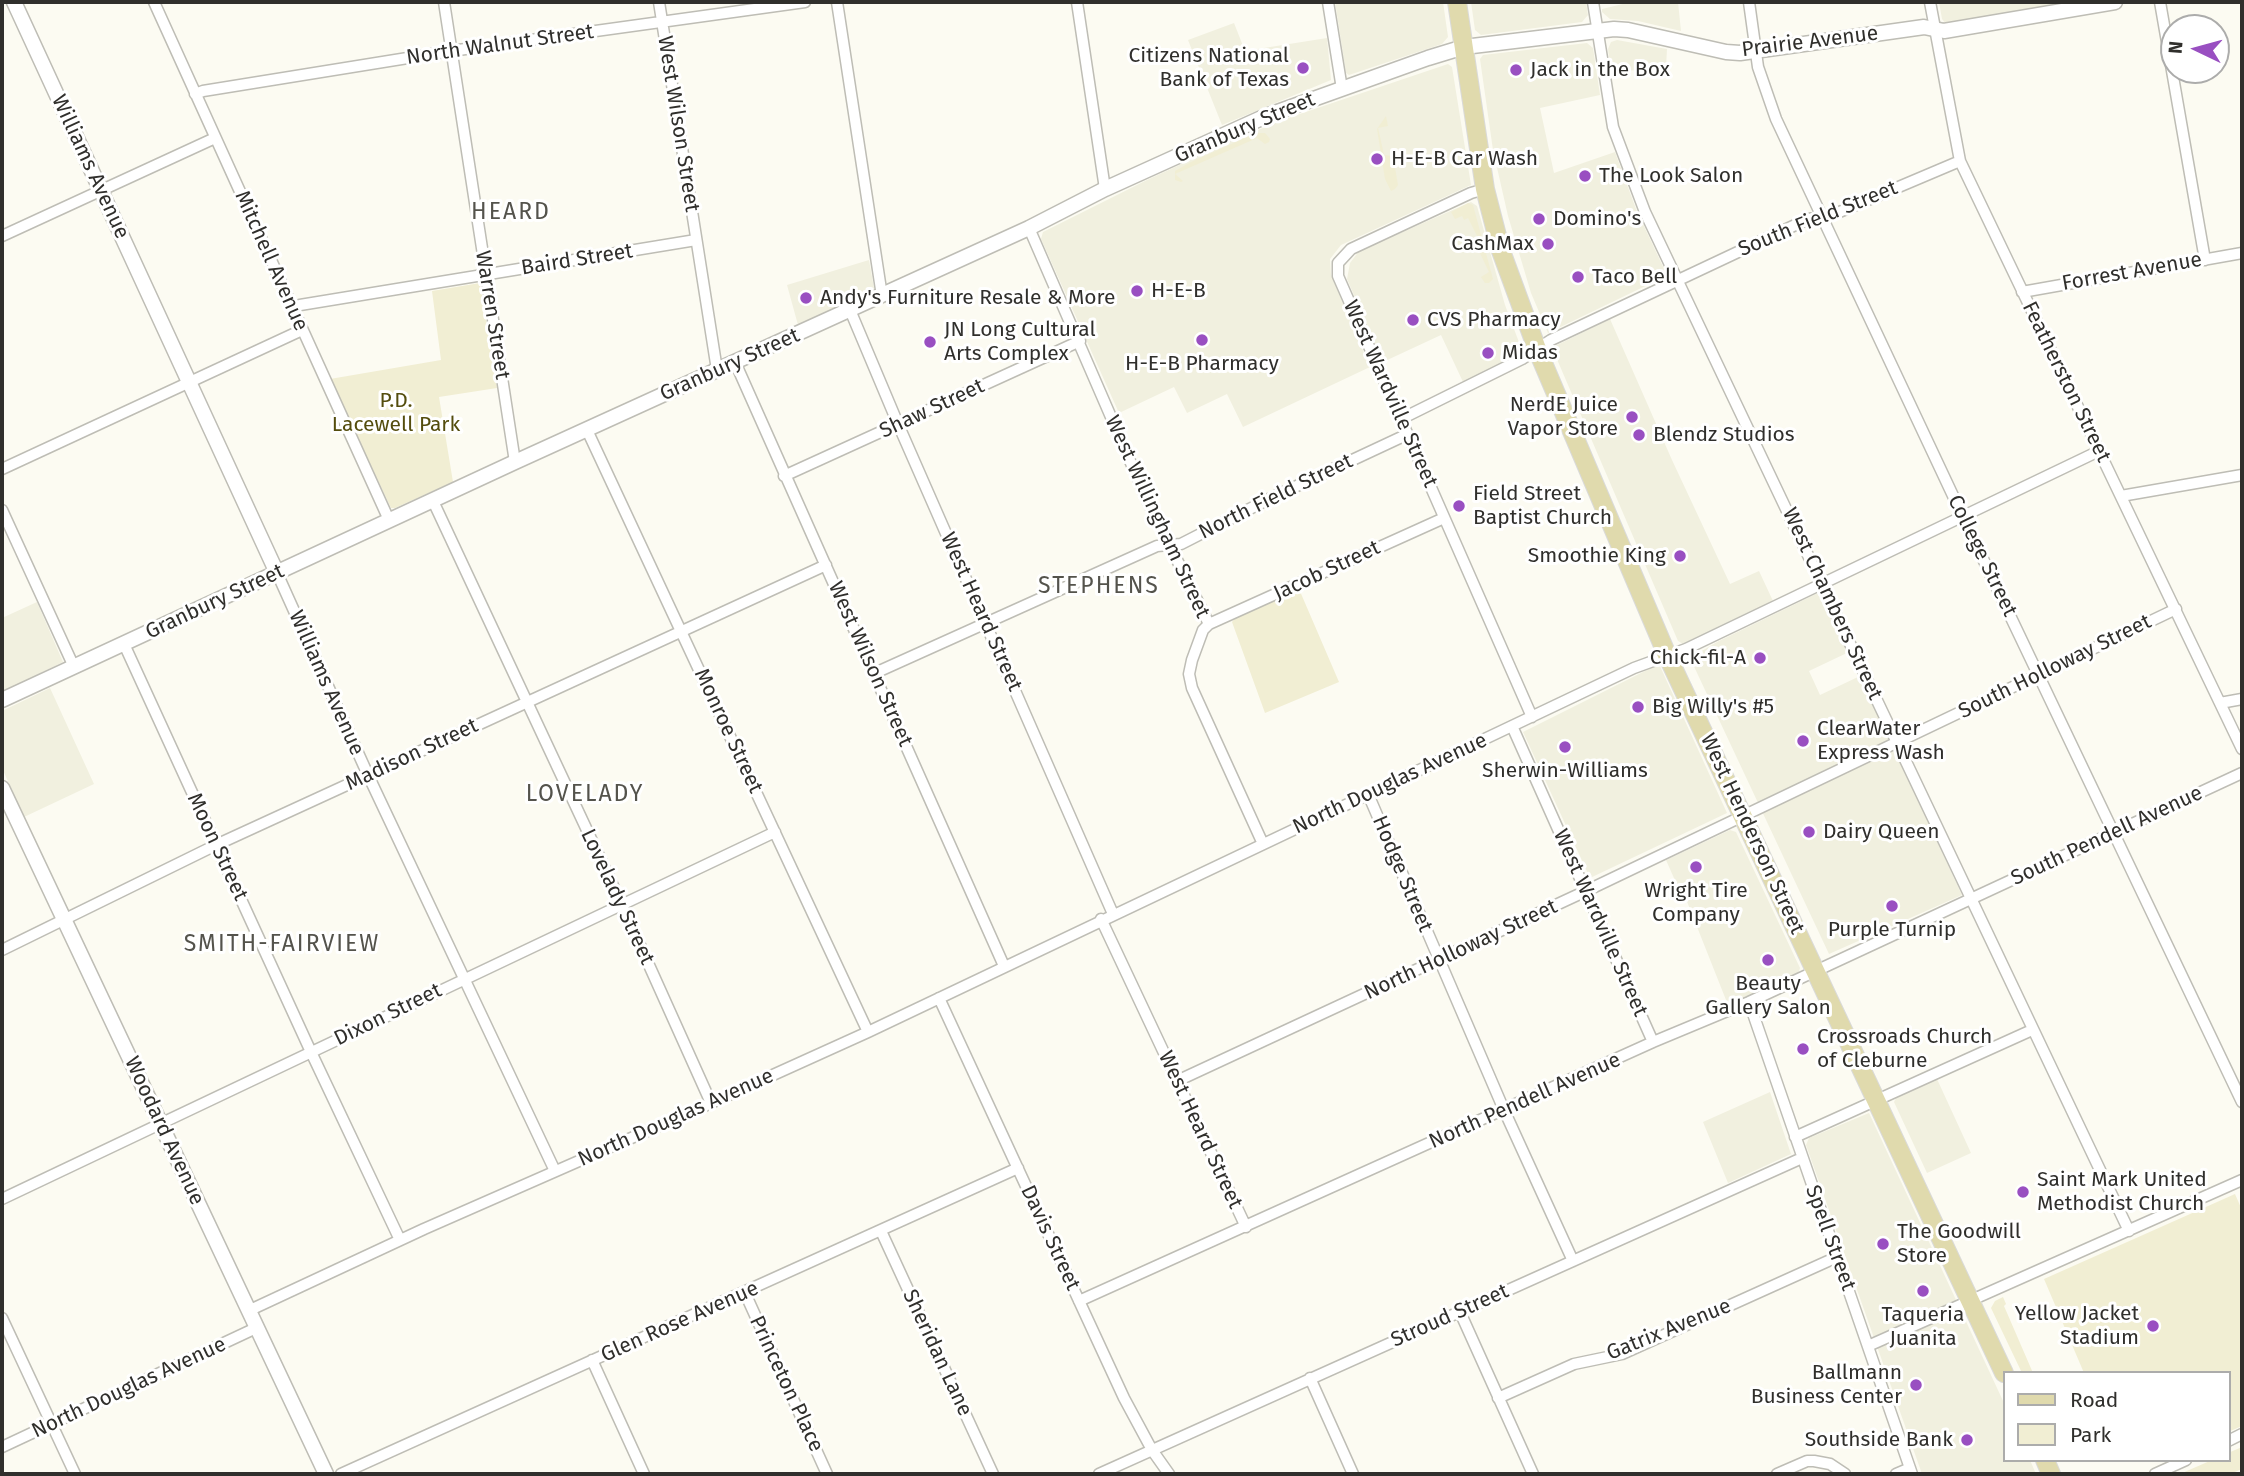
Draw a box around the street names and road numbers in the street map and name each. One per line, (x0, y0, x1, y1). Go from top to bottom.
street label: North Walnut Street (405, 19, 595, 71)
street label: Prairie Avenue (1740, 21, 1880, 63)
street label: West Wilson Street (652, 34, 704, 214)
street label: Granbury Street (1171, 87, 1319, 169)
street label: Williams Avenue (46, 91, 134, 243)
street label: South Field Street (1735, 176, 1901, 262)
street label: Mitchell Avenue (229, 187, 313, 335)
street label: Baird Street (519, 239, 635, 281)
street label: Forrest Avenue (2060, 247, 2204, 297)
street label: Warren Street (469, 249, 515, 381)
street label: West Wardville Street (1337, 297, 1443, 491)
street label: Featherston Street (2016, 298, 2116, 466)
street label: Granbury Street (656, 323, 804, 407)
street label: Shaw Street (876, 374, 988, 444)
street label: West Willingham Street (1099, 412, 1215, 622)
street label: North Field Street (1195, 449, 1357, 545)
street label: College Street (1942, 491, 2022, 621)
street label: West Chambers Street (1776, 504, 1888, 704)
street label: West Heard Street (935, 529, 1027, 695)
street label: Jacob Street (1270, 535, 1384, 607)
street label: Granbury Street (142, 559, 288, 645)
street label: West Wilson Street (822, 578, 918, 750)
street label: Williams Avenue (283, 607, 369, 759)
street label: South Holloway Street (1955, 609, 2155, 725)
street label: Monroe Street (688, 665, 768, 797)
street label: Madison Street (342, 713, 482, 797)
street label: North Douglas Avenue (1289, 728, 1491, 840)
street label: West Henderson Street (1694, 730, 1810, 938)
street label: South Pendell Avenue (2007, 781, 2207, 891)
street label: Moon Street (181, 789, 253, 905)
street label: Hodge Street (1366, 812, 1438, 936)
street label: Lovelady Street (575, 825, 659, 969)
street label: West Wardville Street (1547, 826, 1653, 1020)
street label: North Holloway Street (1361, 894, 1561, 1006)
street label: Dixon Street (330, 978, 446, 1052)
street label: West Heard Street (1152, 1047, 1248, 1213)
street label: North Pendell Avenue (1425, 1047, 1625, 1155)
street label: Woodard Avenue (119, 1053, 209, 1209)
street label: North Douglas Avenue (574, 1063, 778, 1173)
street label: Davis Street (1015, 1181, 1085, 1295)
street label: Spell Street (1799, 1182, 1861, 1294)
street label: Glen Rose Avenue (597, 1276, 763, 1368)
street label: Stroud Street (1387, 1279, 1513, 1353)
street label: Sheridan Lane (897, 1286, 977, 1420)
street label: Gatrix Avenue (1603, 1294, 1735, 1366)
street label: Princeton Place (743, 1312, 829, 1456)
street label: North Douglas Avenue (28, 1332, 230, 1444)

